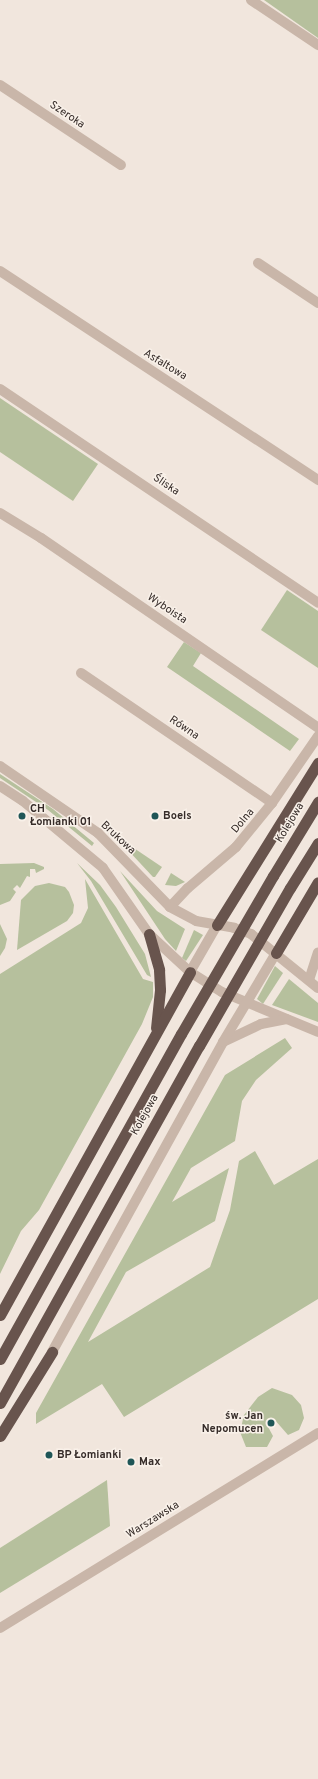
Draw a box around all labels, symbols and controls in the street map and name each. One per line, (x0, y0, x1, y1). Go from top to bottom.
street label: Szeroka (47, 98, 87, 132)
street label: Asfaltowa (141, 347, 189, 383)
street label: Śliska (150, 471, 182, 499)
street label: Wyboista (145, 591, 189, 627)
street label: Równa (167, 713, 201, 743)
street label: Kolejowa (273, 801, 307, 845)
place label: CH Łomianki 01 (30, 803, 91, 829)
street label: Dolna (229, 806, 257, 836)
place label: Boels (163, 809, 192, 823)
marker: CH Łomianki 01 (17, 811, 27, 821)
marker: Boels (150, 811, 160, 821)
street label: Brukowa (98, 819, 138, 857)
street label: Kolejowa (128, 1092, 162, 1138)
place label: św. Jan Nepomucen (202, 1410, 263, 1436)
marker: św. Jan Nepomucen (266, 1418, 276, 1428)
place label: BP Łomianki (57, 1448, 121, 1462)
marker: BP Łomianki (44, 1450, 54, 1460)
place label: Max (139, 1455, 160, 1469)
marker: Max (126, 1457, 136, 1467)
street label: Warszawska (124, 1499, 182, 1541)

